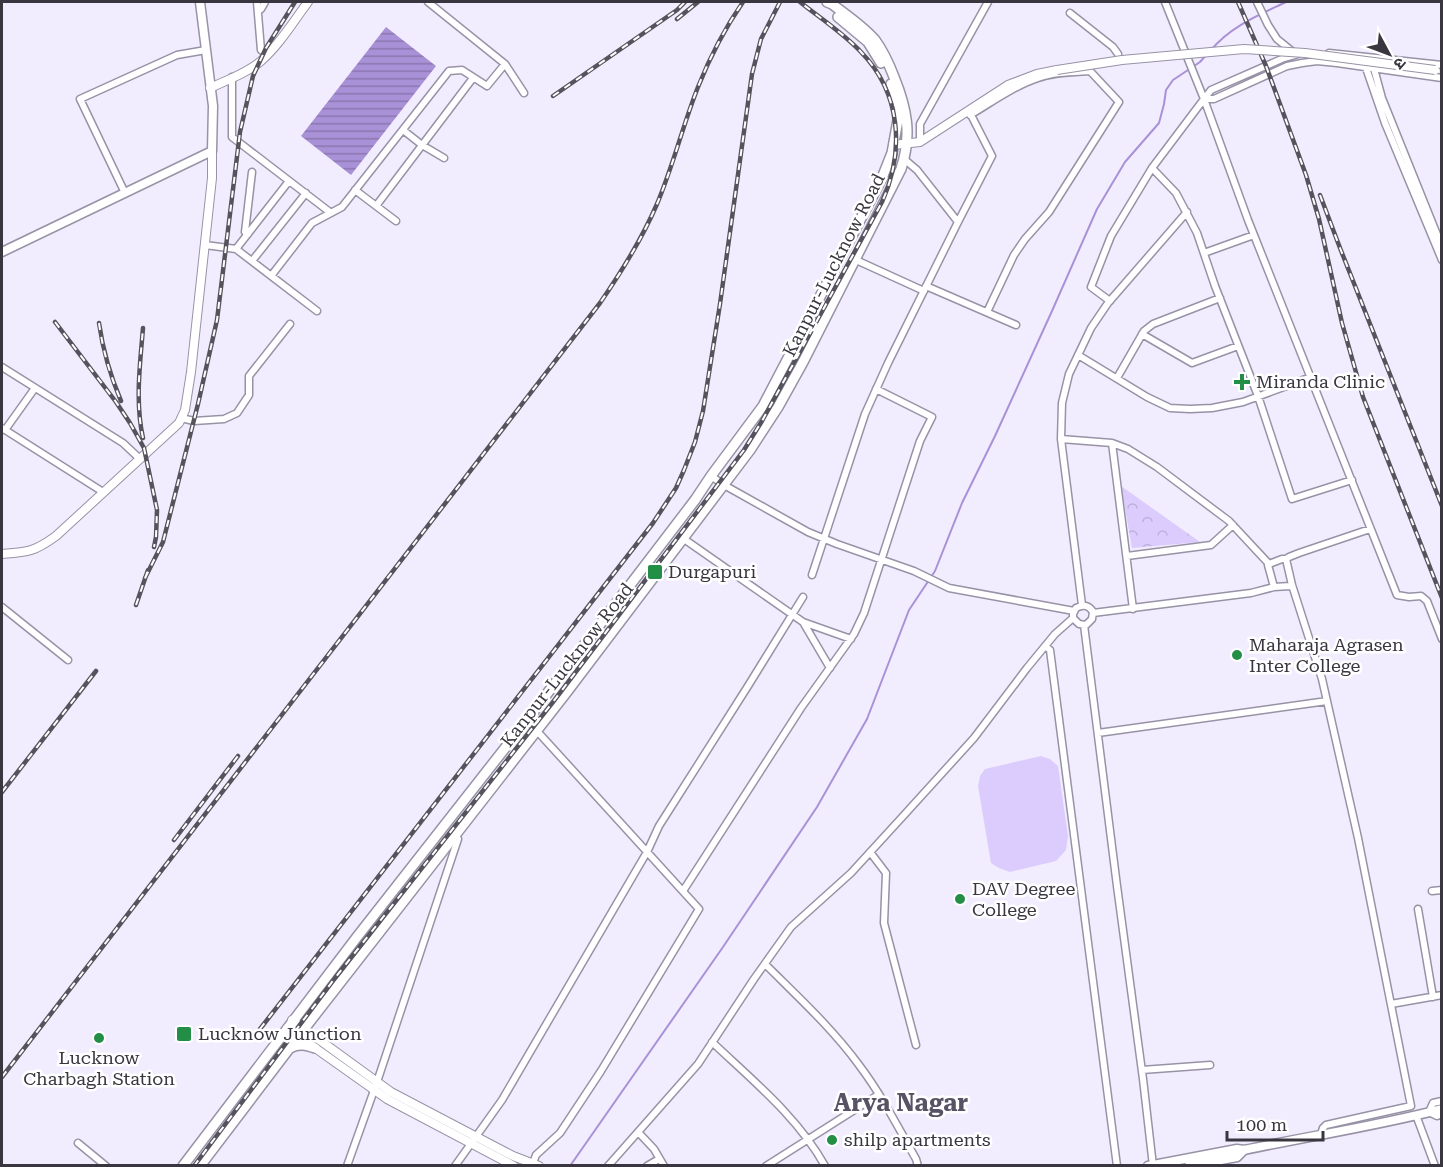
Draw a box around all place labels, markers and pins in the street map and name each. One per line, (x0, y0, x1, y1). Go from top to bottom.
place label: Miranda Clinic (1256, 371, 1385, 392)
marker: Miranda Clinic (1233, 373, 1251, 391)
place label: Durgapuri (668, 561, 756, 582)
marker: Durgapuri (646, 563, 664, 581)
place label: Maharaja Agrasen Inter College (1249, 634, 1404, 676)
marker: Maharaja Agrasen Inter College (1230, 648, 1244, 662)
place label: DAV Degree College (972, 878, 1075, 920)
marker: DAV Degree College (953, 892, 967, 906)
place label: Lucknow Junction (198, 1023, 362, 1044)
marker: Lucknow Junction (175, 1025, 193, 1043)
marker: Lucknow Charbagh Station (92, 1031, 106, 1045)
place label: Lucknow Charbagh Station (23, 1047, 175, 1089)
place label: shilp apartments (844, 1129, 990, 1150)
marker: shilp apartments (825, 1133, 839, 1147)

